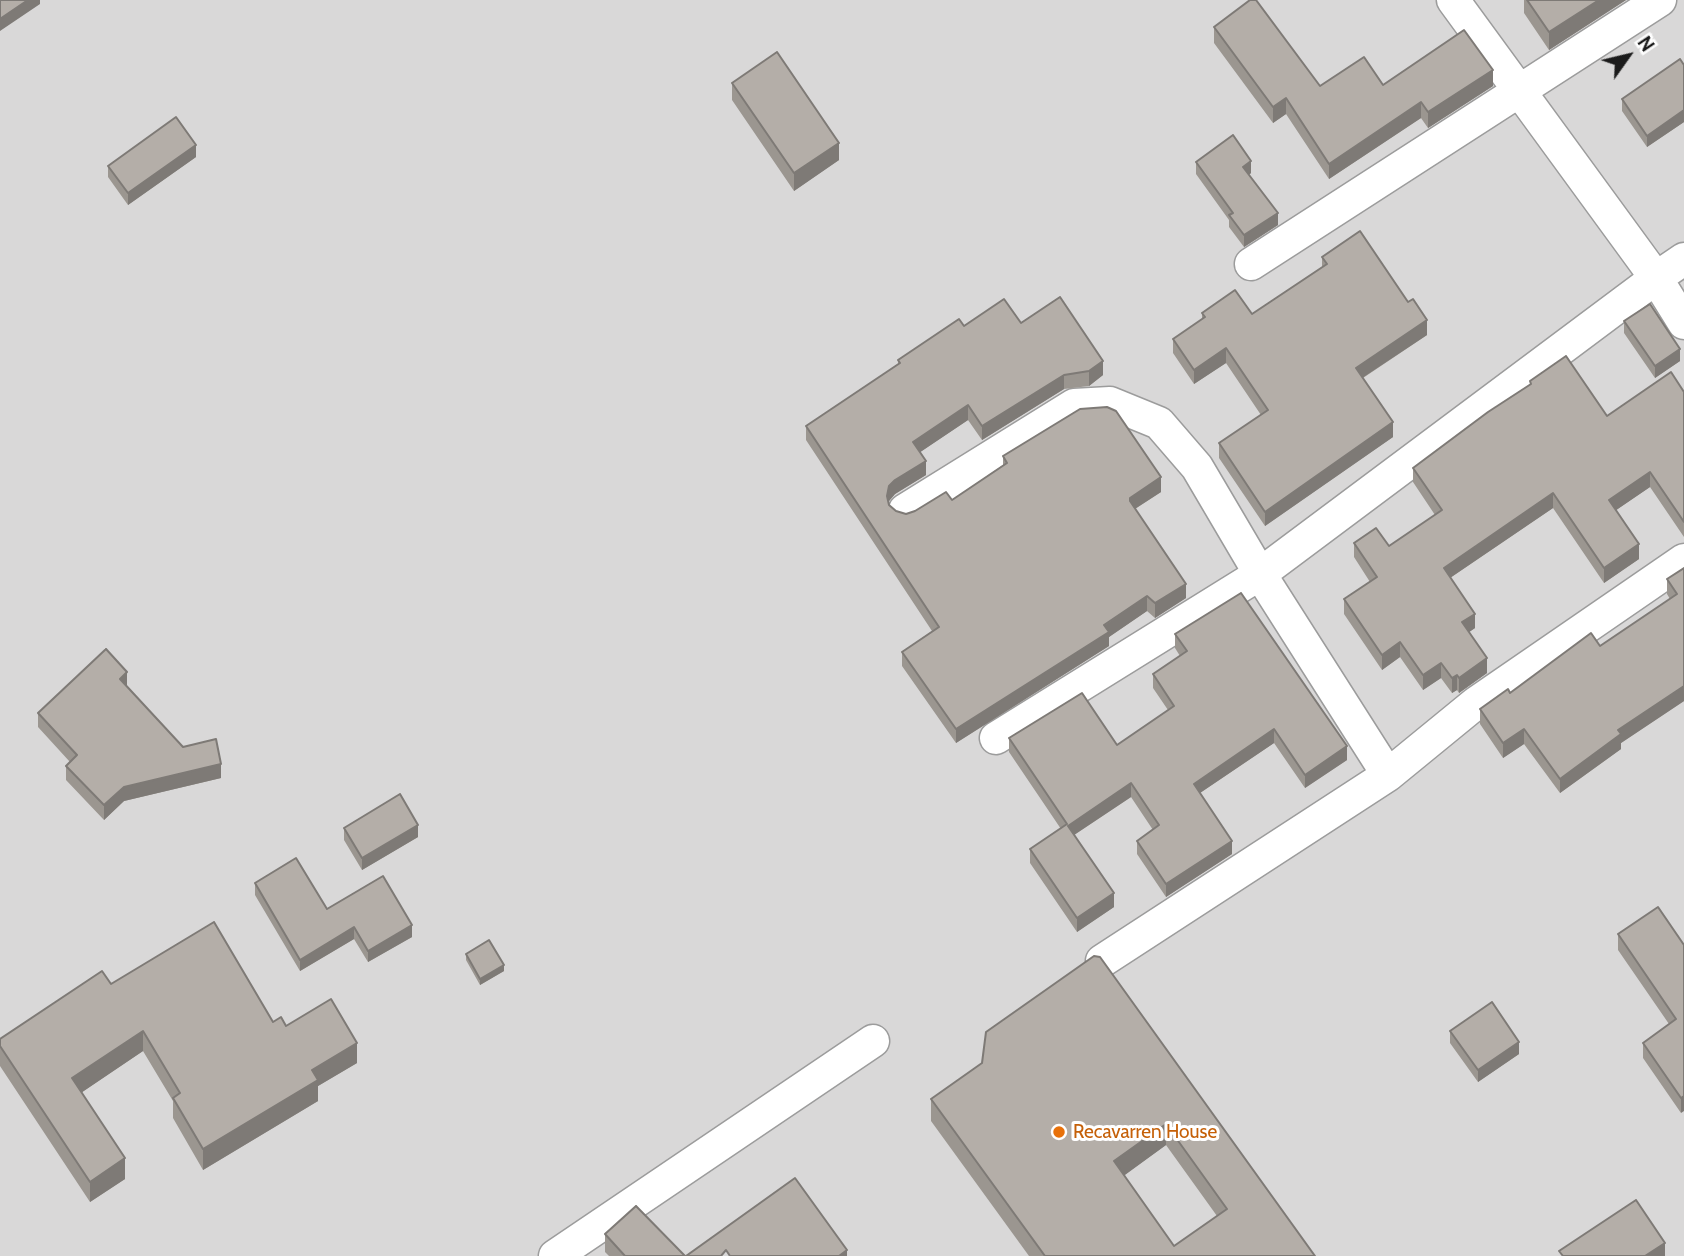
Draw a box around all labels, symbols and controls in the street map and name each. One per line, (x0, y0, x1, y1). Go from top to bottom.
north arrow (1593, 21, 1663, 91)
text: N (1633, 32, 1659, 56)
place label: Recavarren House (1073, 1121, 1217, 1143)
marker: Recavarren House (1051, 1124, 1067, 1140)

